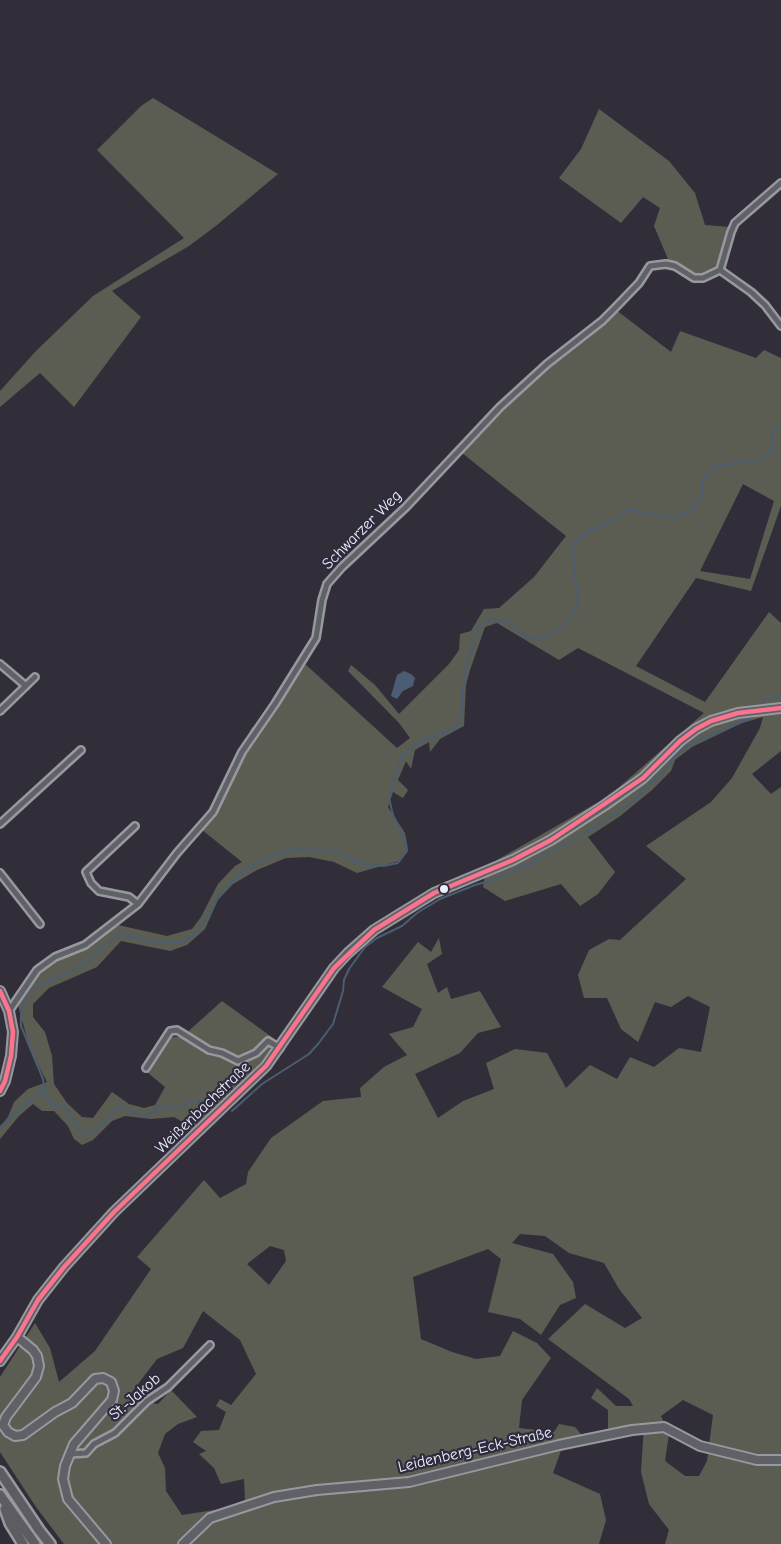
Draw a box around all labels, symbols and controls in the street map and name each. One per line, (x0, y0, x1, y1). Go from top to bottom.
street label: Schwarzer Weg (318, 486, 406, 574)
unlabelled marker (438, 883, 450, 895)
street label: Weißenbachstraße (151, 1058, 255, 1158)
street label: St.-Jakob (105, 1369, 165, 1425)
street label: Leidenberg-Eck-Straße (396, 1423, 554, 1477)

